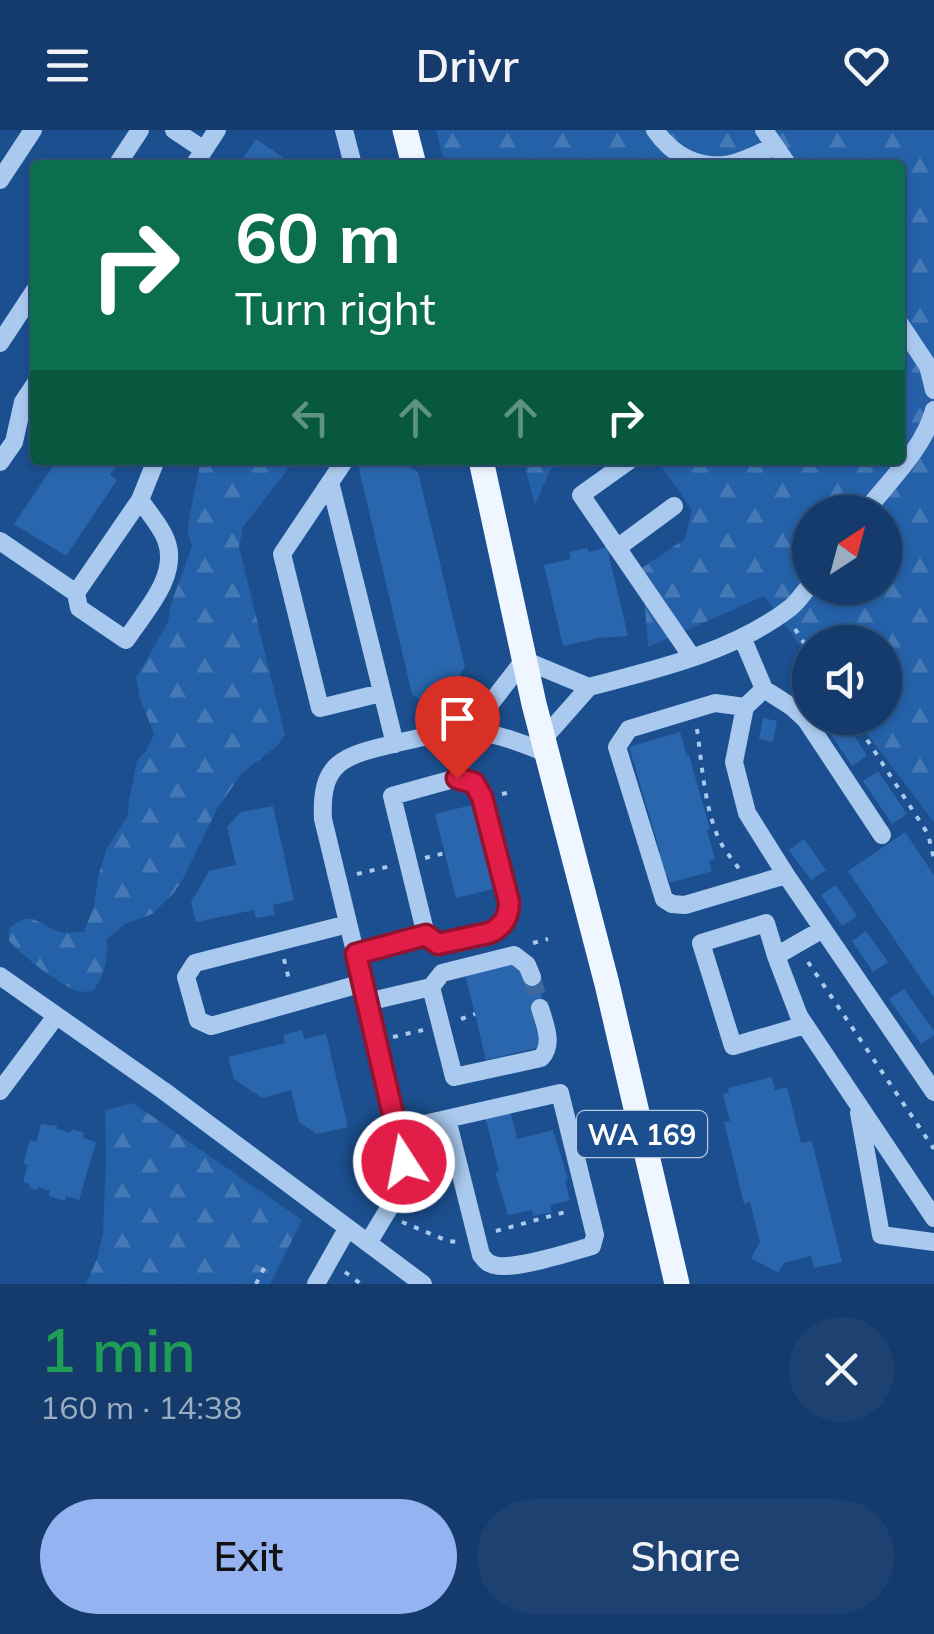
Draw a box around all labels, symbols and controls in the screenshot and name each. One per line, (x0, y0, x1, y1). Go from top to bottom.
text: Drivr (415, 37, 519, 93)
icon: menu (40, 38, 95, 93)
icon: heart (839, 38, 894, 93)
text: 60 m (235, 193, 401, 281)
icon: right (70, 200, 200, 330)
text: Turn right (235, 280, 436, 336)
icon: left (283, 390, 338, 445)
icon: ahead (388, 390, 443, 445)
icon: ahead (493, 390, 548, 445)
icon: right (598, 390, 653, 445)
north arrow (792, 495, 902, 605)
map controls (792, 495, 902, 735)
button: sound (792, 625, 902, 735)
pin (415, 676, 500, 779)
icon: arrive (430, 691, 485, 746)
position arrow (352, 1110, 456, 1214)
road number: WA 169 (577, 1111, 707, 1157)
text: 1 min (40, 1312, 196, 1387)
button: close (789, 1317, 894, 1422)
text: 160 m · 14:38 (40, 1387, 242, 1427)
button: Exit (40, 1499, 457, 1614)
button: Share (477, 1499, 894, 1614)

